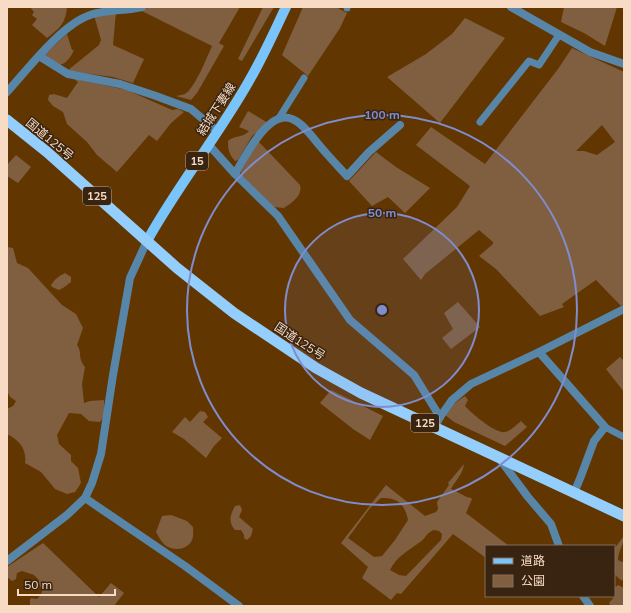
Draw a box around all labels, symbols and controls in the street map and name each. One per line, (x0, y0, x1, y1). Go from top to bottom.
street label: 結城下妻線 (193, 80, 239, 138)
text: 100 m (364, 107, 400, 122)
street label: 国道125号 (23, 115, 77, 163)
road number: 15 (186, 152, 208, 170)
road number: 125 (83, 187, 111, 205)
text: 50 m (368, 205, 396, 220)
centre of rings (375, 303, 389, 317)
street label: 国道125号 (272, 319, 328, 363)
road number: 125 (411, 414, 439, 432)
legend (485, 545, 615, 597)
text: 道路 (521, 553, 545, 568)
scale bar (18, 571, 115, 597)
text: 公園 (521, 573, 545, 588)
text: 50 m (24, 577, 52, 592)

